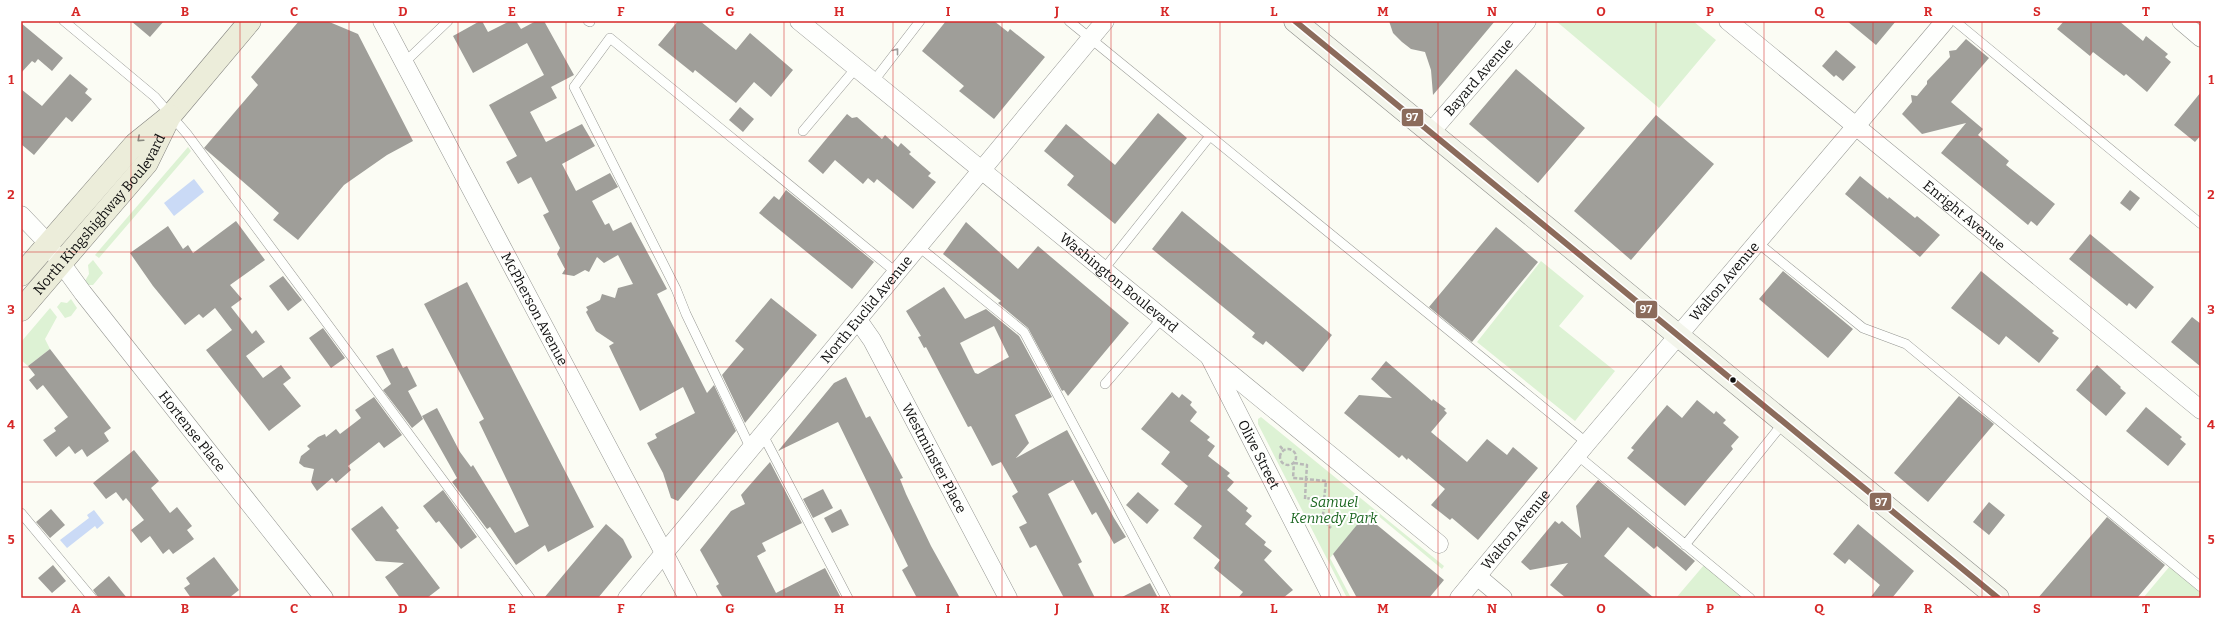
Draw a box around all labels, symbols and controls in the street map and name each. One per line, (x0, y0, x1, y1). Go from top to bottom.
text: A (71, 4, 81, 19)
text: B (181, 4, 189, 19)
text: C (290, 4, 298, 19)
text: D (398, 4, 408, 19)
text: E (508, 4, 516, 19)
text: F (617, 4, 625, 19)
text: G (725, 4, 735, 19)
text: H (834, 4, 844, 19)
text: I (946, 4, 951, 19)
text: J (1054, 4, 1060, 19)
text: K (1160, 4, 1170, 19)
text: L (1270, 4, 1278, 19)
text: M (1377, 4, 1389, 19)
text: N (1487, 4, 1497, 19)
text: O (1596, 4, 1606, 19)
text: P (1706, 4, 1714, 19)
text: Q (1814, 4, 1825, 19)
text: R (1924, 4, 1933, 19)
text: S (2033, 4, 2041, 19)
text: T (2142, 4, 2150, 19)
street label: Bayard Avenue (1441, 35, 1517, 120)
one-way arrow (891, 49, 898, 56)
text: 1 (8, 72, 14, 87)
text: 1 (2208, 72, 2214, 87)
line badge: 97 (1401, 108, 1424, 127)
text: 97 (1406, 111, 1418, 124)
street label: North Kingshighway Boulevard (30, 131, 169, 298)
one-way arrow (137, 135, 145, 142)
street label: Enright Avenue (1920, 177, 2008, 254)
text: 2 (7, 187, 15, 202)
text: 2 (2207, 187, 2215, 202)
street label: Washington Boulevard (1056, 229, 1181, 336)
street label: Walton Avenue (1686, 239, 1763, 325)
street label: McPherson Avenue (497, 250, 571, 369)
street label: North Euclid Avenue (817, 252, 916, 367)
line badge: 97 (1635, 300, 1658, 319)
text: 3 (7, 302, 15, 317)
text: 3 (2207, 302, 2215, 317)
text: 97 (1640, 303, 1652, 316)
unlabelled marker (1728, 375, 1738, 385)
street label: Hortense Place (155, 388, 229, 475)
street label: Westminster Place (898, 401, 970, 516)
text: 4 (7, 417, 15, 432)
street label: Olive Street (1234, 417, 1283, 492)
text: 4 (2207, 417, 2215, 432)
street label: Walton Avenue (1478, 486, 1554, 573)
line badge: 97 (1869, 492, 1892, 511)
park label: Samuel Kennedy Park (1290, 494, 1378, 527)
text: 97 (1875, 496, 1887, 509)
text: 5 (7, 532, 15, 547)
text: 5 (2207, 532, 2215, 547)
text: A (71, 601, 81, 616)
text: B (181, 601, 189, 616)
text: C (290, 601, 298, 616)
text: D (398, 601, 408, 616)
text: E (508, 601, 516, 616)
text: F (617, 601, 625, 616)
text: G (725, 601, 735, 616)
text: H (834, 601, 844, 616)
text: I (946, 601, 951, 616)
text: J (1054, 601, 1060, 616)
text: K (1160, 601, 1170, 616)
text: L (1270, 601, 1278, 616)
text: M (1377, 601, 1389, 616)
text: N (1487, 601, 1497, 616)
text: O (1596, 601, 1606, 616)
text: P (1706, 601, 1714, 616)
text: Q (1814, 601, 1825, 616)
text: R (1924, 601, 1933, 616)
text: S (2033, 601, 2041, 616)
text: T (2142, 601, 2150, 616)

